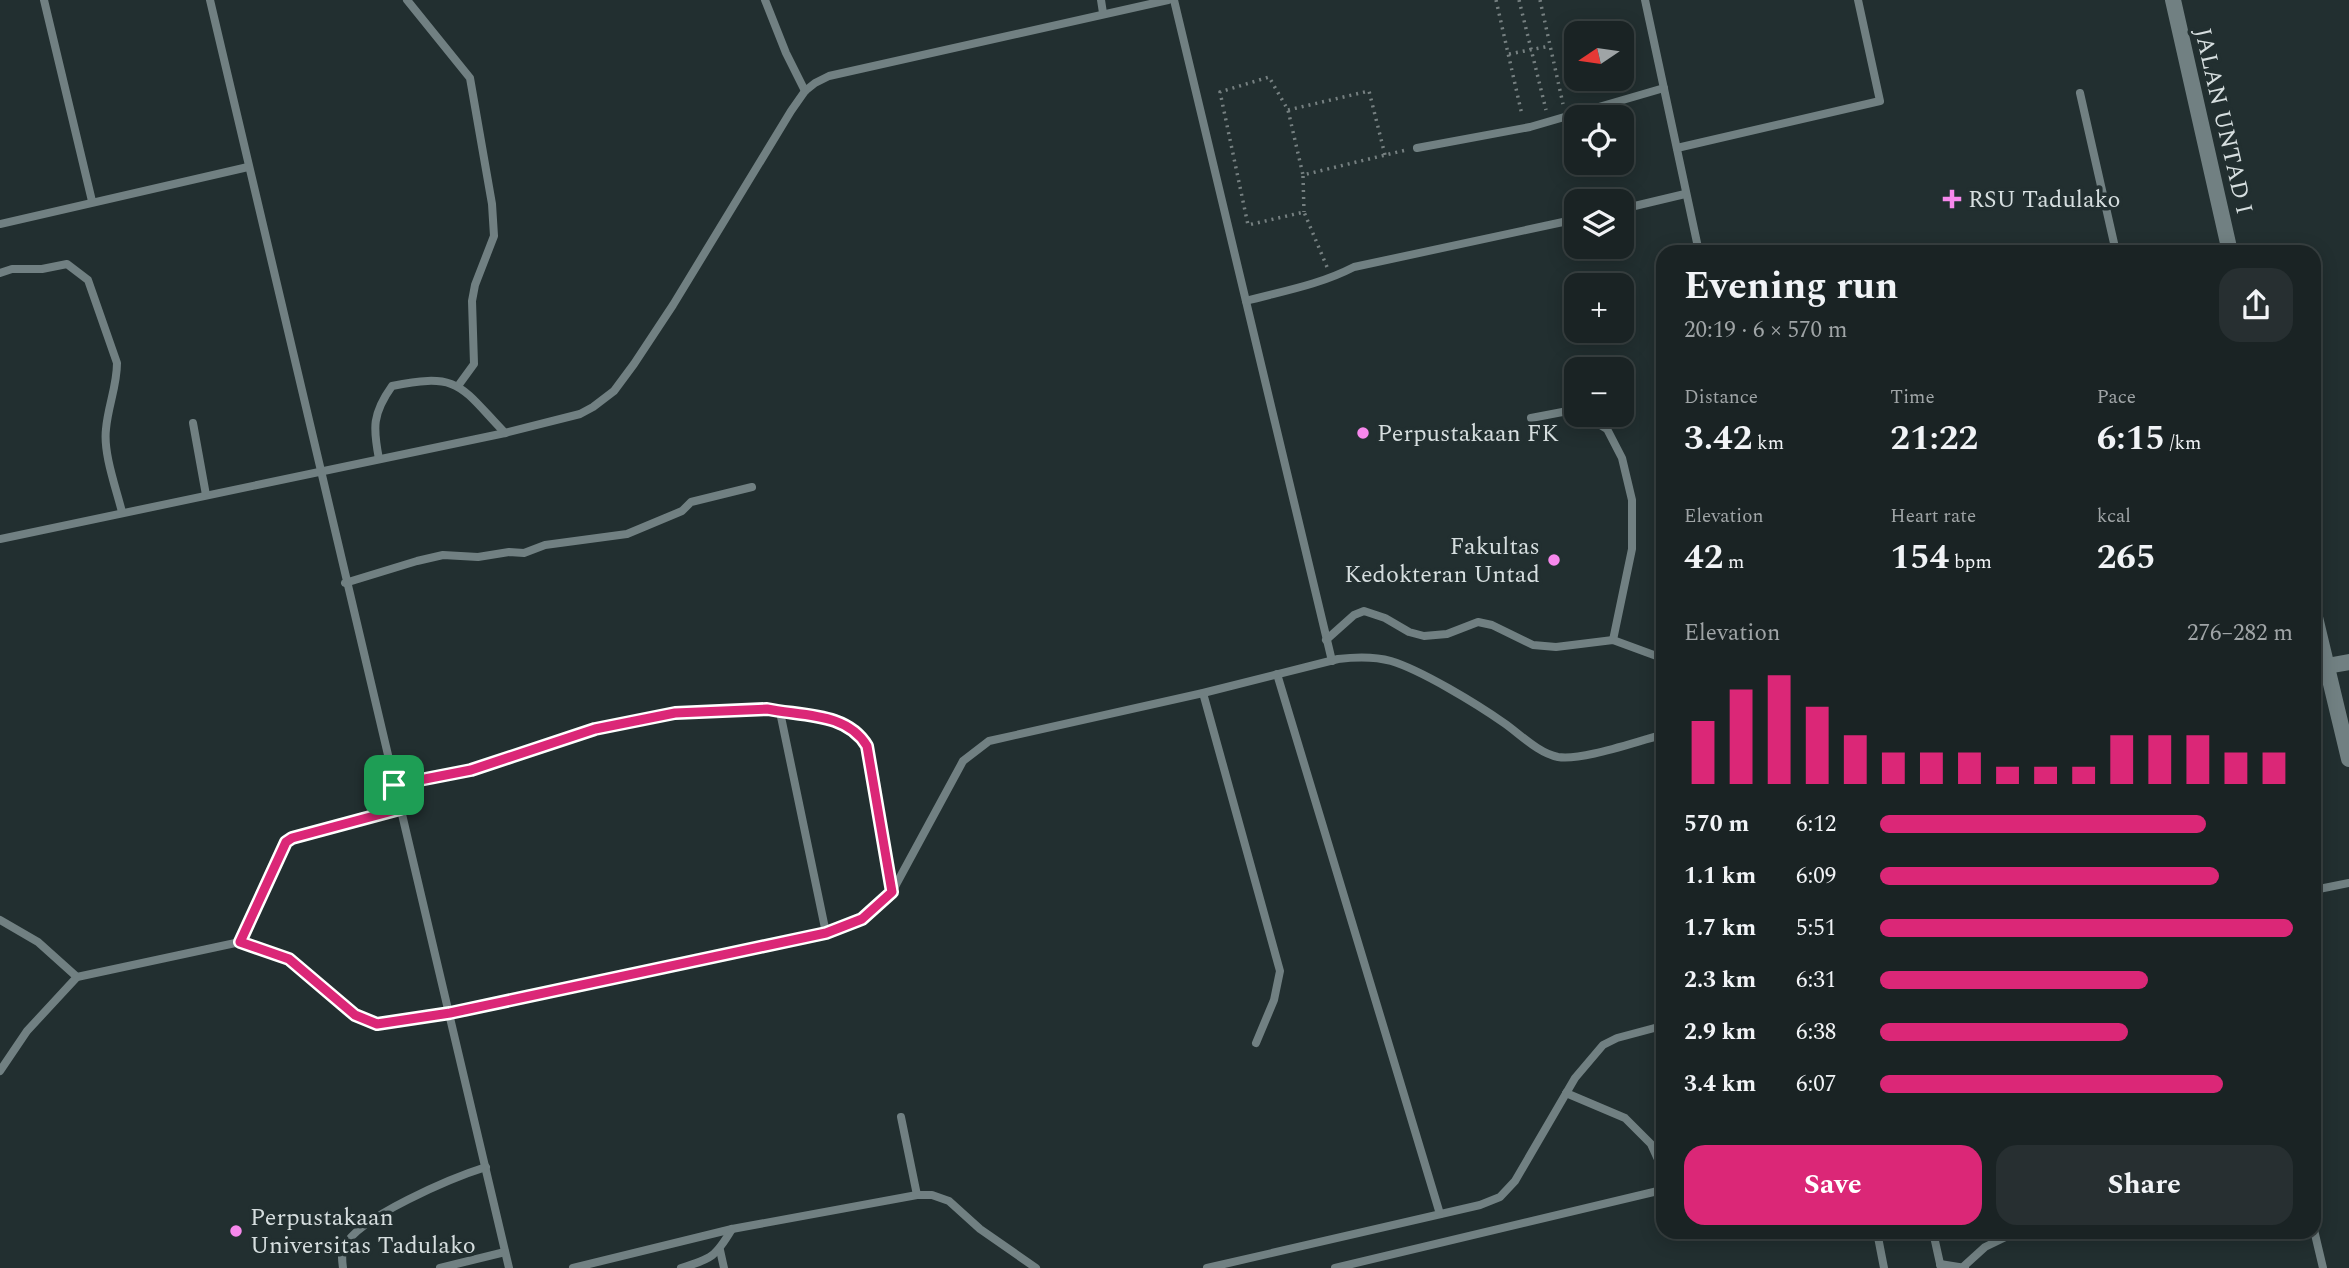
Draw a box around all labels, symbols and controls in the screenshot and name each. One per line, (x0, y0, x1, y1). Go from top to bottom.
north arrow (1564, 21, 1634, 91)
map controls (1564, 21, 1634, 427)
street label: JALAN UNTAD I (2184, 24, 2262, 218)
button: locate (1564, 105, 1634, 175)
place label: RSU Tadulako (1968, 182, 2120, 218)
button: layers (1564, 189, 1634, 259)
marker: RSU Tadulako (1942, 189, 1962, 209)
text: Evening run (1684, 258, 1898, 316)
button: share (2219, 268, 2293, 342)
button: + (1564, 273, 1634, 343)
text: 20:19 · 6 × 570 m (1684, 313, 1848, 348)
button: − (1564, 357, 1634, 427)
text: Distance (1684, 383, 1758, 412)
text: Time (1890, 383, 1935, 412)
text: Pace (2097, 383, 2136, 412)
text: 3.42 (1684, 412, 1752, 465)
text: 21:22 (1890, 412, 1978, 465)
text: 6:15 (2097, 412, 2165, 465)
place label: Perpustakaan FK (1377, 416, 1559, 452)
marker: Perpustakaan FK (1355, 425, 1371, 441)
text: km (1752, 429, 1784, 458)
text: /km (2165, 429, 2201, 458)
text: Elevation (1684, 502, 1764, 531)
text: Heart rate (1890, 502, 1976, 531)
text: kcal (2097, 502, 2131, 531)
place label: Fakultas Kedokteran Untad (1344, 529, 1540, 593)
text: 42 (1684, 531, 1723, 584)
text: 154 (1890, 531, 1949, 584)
text: 265 (2097, 531, 2156, 584)
text: m (1723, 548, 1744, 577)
text: bpm (1949, 548, 1992, 577)
marker: Fakultas Kedokteran Untad (1546, 552, 1562, 568)
text: Elevation (1684, 616, 1780, 651)
text: 276–282 m (2187, 616, 2293, 651)
pin (364, 755, 424, 815)
icon: arrive (375, 766, 413, 804)
text: 570 m (1684, 807, 1749, 842)
text: 6:12 (1796, 807, 1836, 842)
text: 1.1 km (1684, 859, 1756, 894)
text: 6:09 (1796, 859, 1836, 894)
text: 1.7 km (1684, 911, 1756, 946)
text: 5:51 (1796, 911, 1836, 946)
text: 2.3 km (1684, 963, 1756, 998)
text: 6:31 (1796, 963, 1836, 998)
text: 2.9 km (1684, 1015, 1756, 1050)
text: 6:38 (1796, 1015, 1836, 1050)
text: 3.4 km (1684, 1067, 1756, 1102)
text: 6:07 (1796, 1067, 1836, 1102)
button: Save (1684, 1145, 1982, 1225)
button: Share (1996, 1145, 2293, 1225)
place label: Perpustakaan Universitas Tadulako (250, 1200, 476, 1264)
marker: Perpustakaan Universitas Tadulako (228, 1223, 244, 1239)

